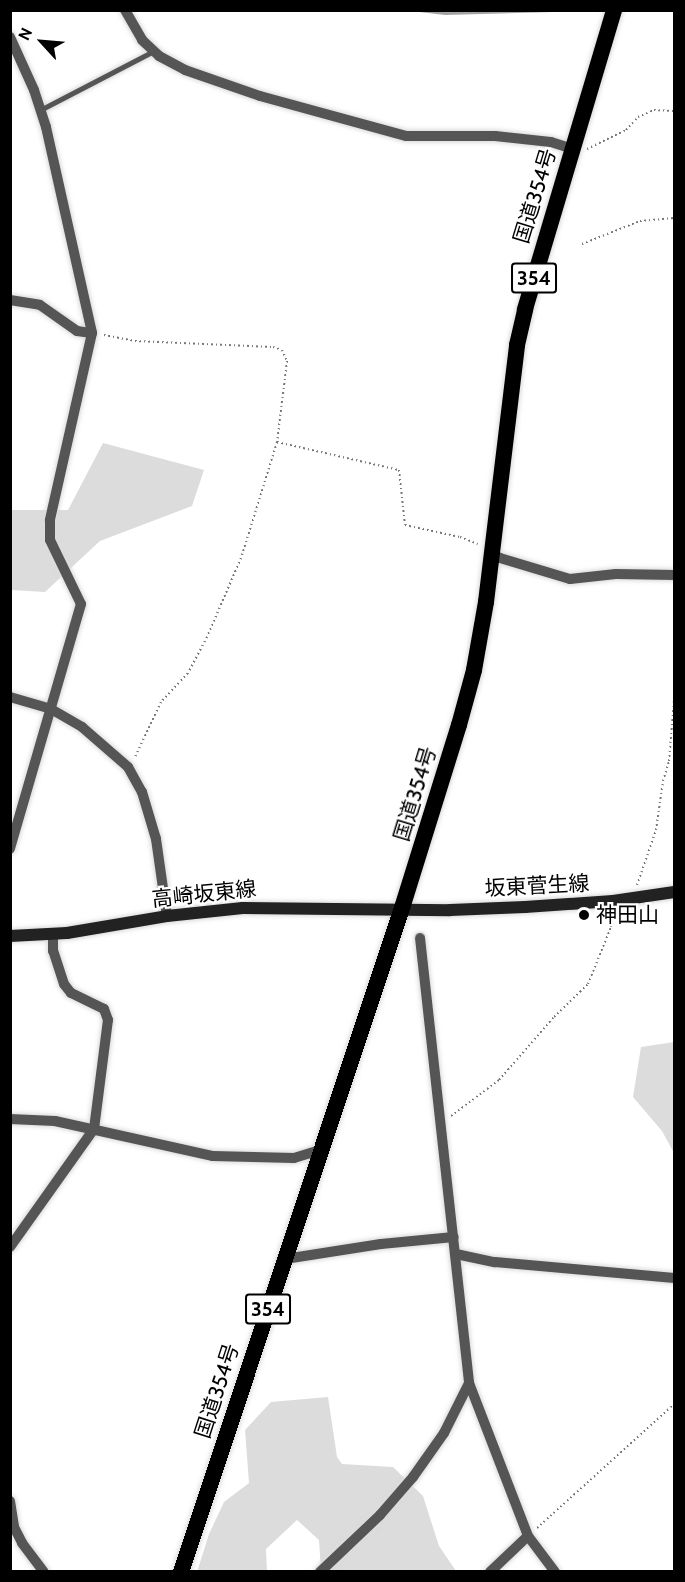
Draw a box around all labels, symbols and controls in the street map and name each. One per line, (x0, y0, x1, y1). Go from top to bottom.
north arrow (12, 12, 72, 72)
text: N (14, 25, 36, 43)
street label: 国道354号 (509, 146, 561, 246)
road number: 354 (510, 261, 558, 295)
street label: 国道354号 (389, 744, 441, 844)
street label: 坂東菅生線 (484, 871, 590, 901)
street label: 高崎坂東線 (150, 876, 258, 912)
place label: 神田山 (596, 902, 659, 928)
marker: 神田山 (577, 908, 591, 922)
road number: 354 (244, 1292, 292, 1326)
street label: 国道354号 (190, 1341, 244, 1441)

